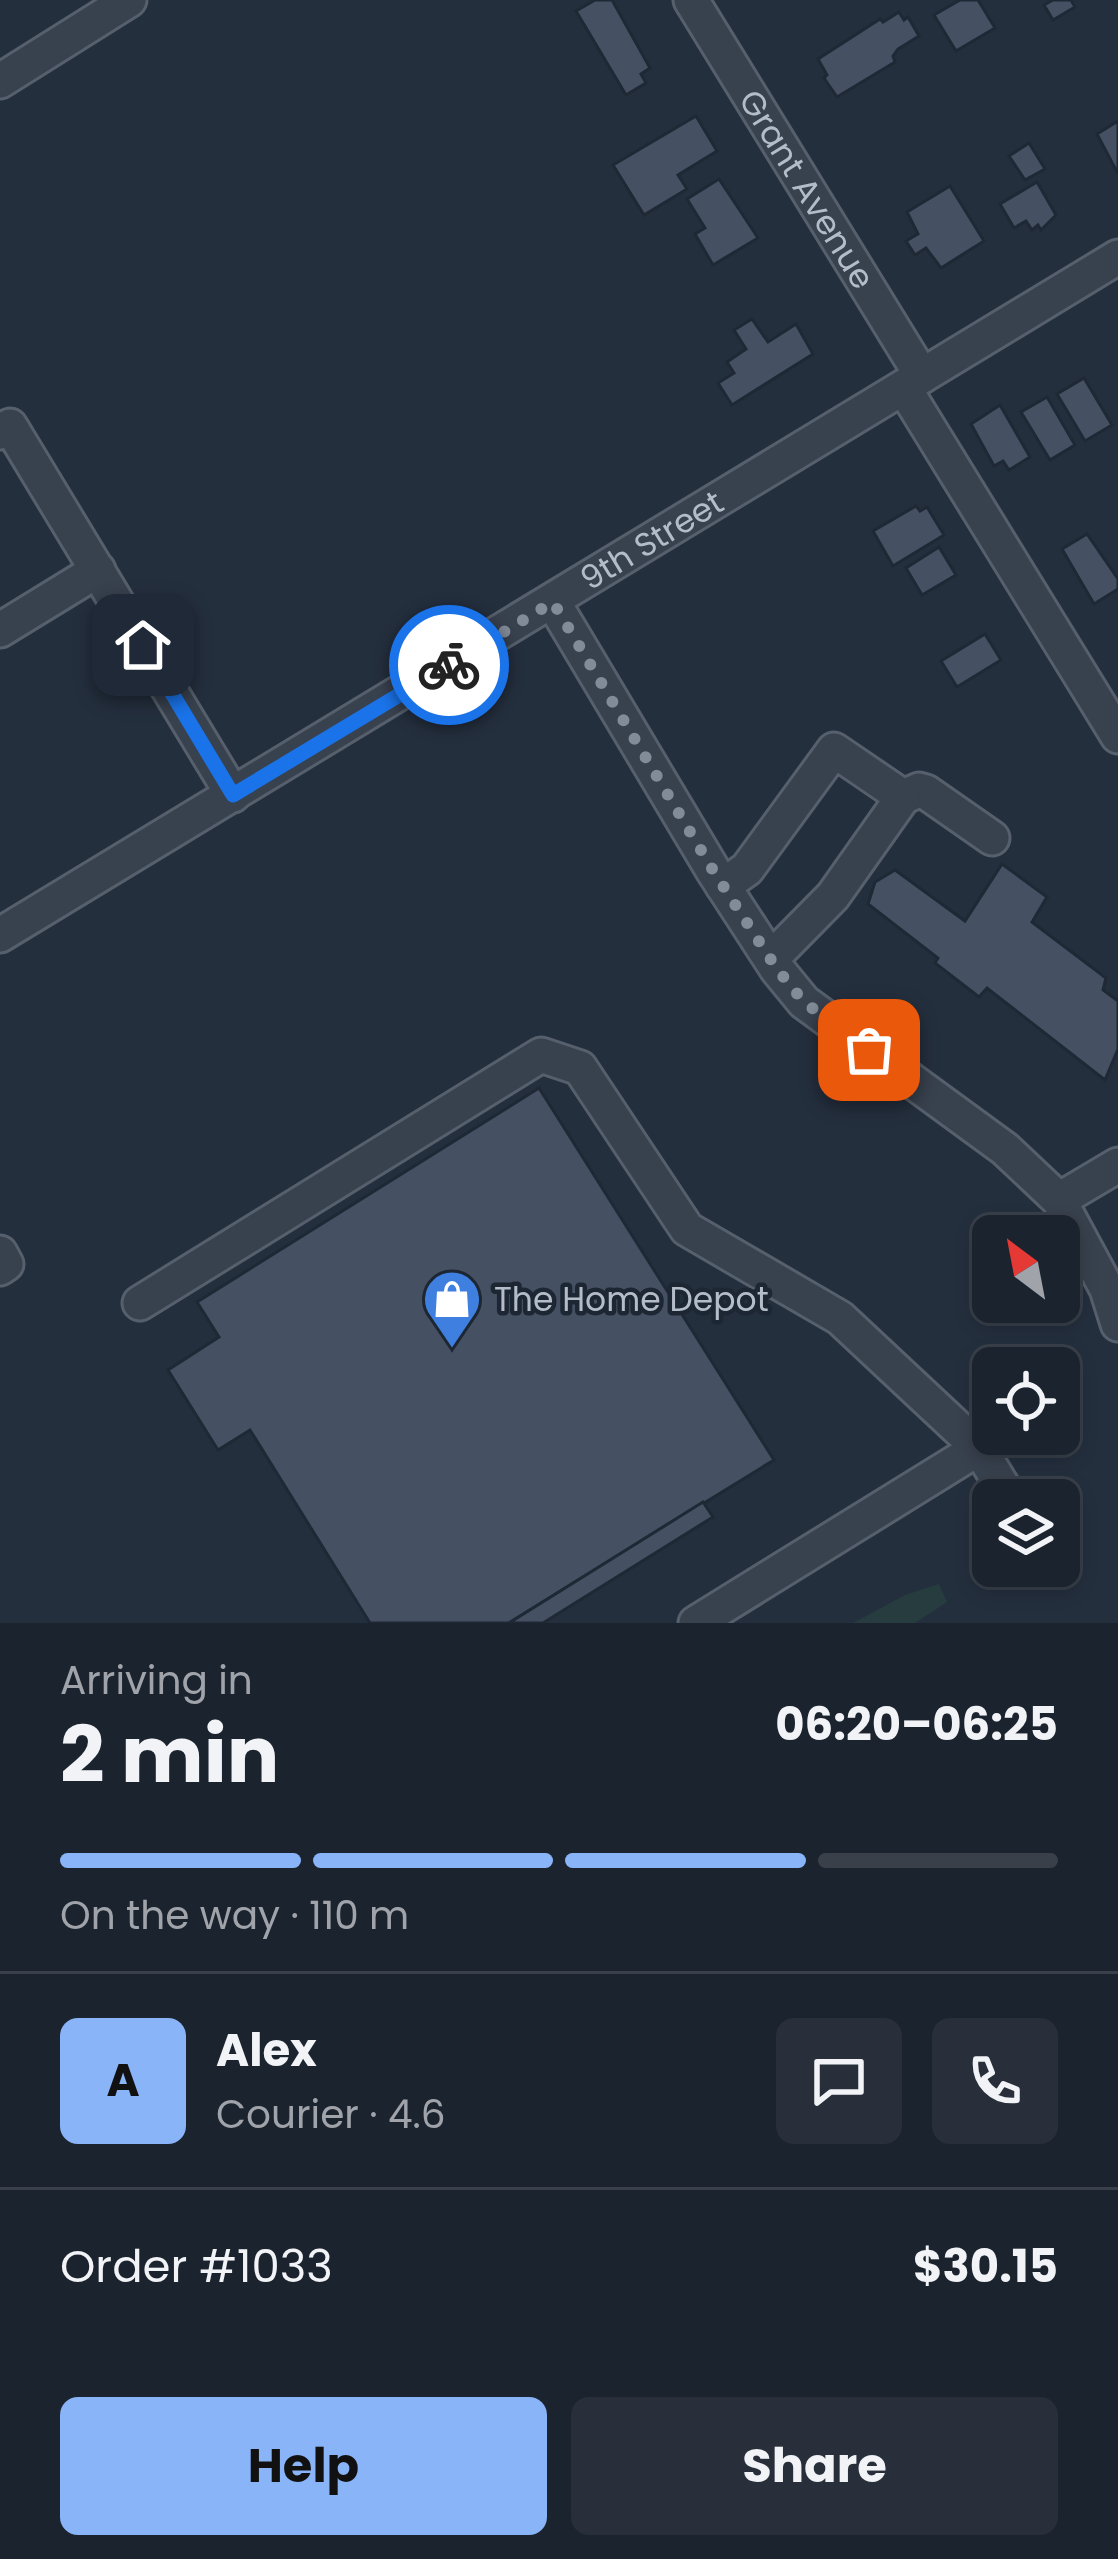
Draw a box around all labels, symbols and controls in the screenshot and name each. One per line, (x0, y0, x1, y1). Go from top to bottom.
street label: Grant Avenue (728, 81, 886, 298)
street label: 9th Street (571, 479, 732, 602)
pin (92, 594, 194, 696)
courier (389, 605, 509, 725)
icon: home (110, 612, 176, 678)
icon: bike (416, 632, 482, 698)
pin (818, 999, 920, 1101)
icon: bag (836, 1017, 902, 1083)
north arrow (972, 1215, 1080, 1323)
map controls (972, 1215, 1080, 1587)
shop icon: The Home Depot (421, 1268, 483, 1350)
place label: The Home Depot (494, 1276, 769, 1323)
button: locate (972, 1347, 1080, 1455)
button: layers (972, 1479, 1080, 1587)
text: Arriving in (60, 1653, 253, 1708)
text: 06:20–06:25 (775, 1693, 1058, 1756)
text: 2 min (60, 1700, 279, 1809)
text: On the way · 110 m (60, 1888, 409, 1943)
button: chat (776, 2018, 902, 2144)
button: phone (932, 2018, 1058, 2144)
text: Alex (216, 2019, 317, 2082)
text: A (106, 2049, 140, 2112)
text: Courier · 4.6 (216, 2087, 445, 2142)
text: Order #1033 (60, 2235, 333, 2298)
text: $30.15 (913, 2235, 1058, 2298)
button: Help (60, 2397, 547, 2535)
button: Share (571, 2397, 1058, 2535)

